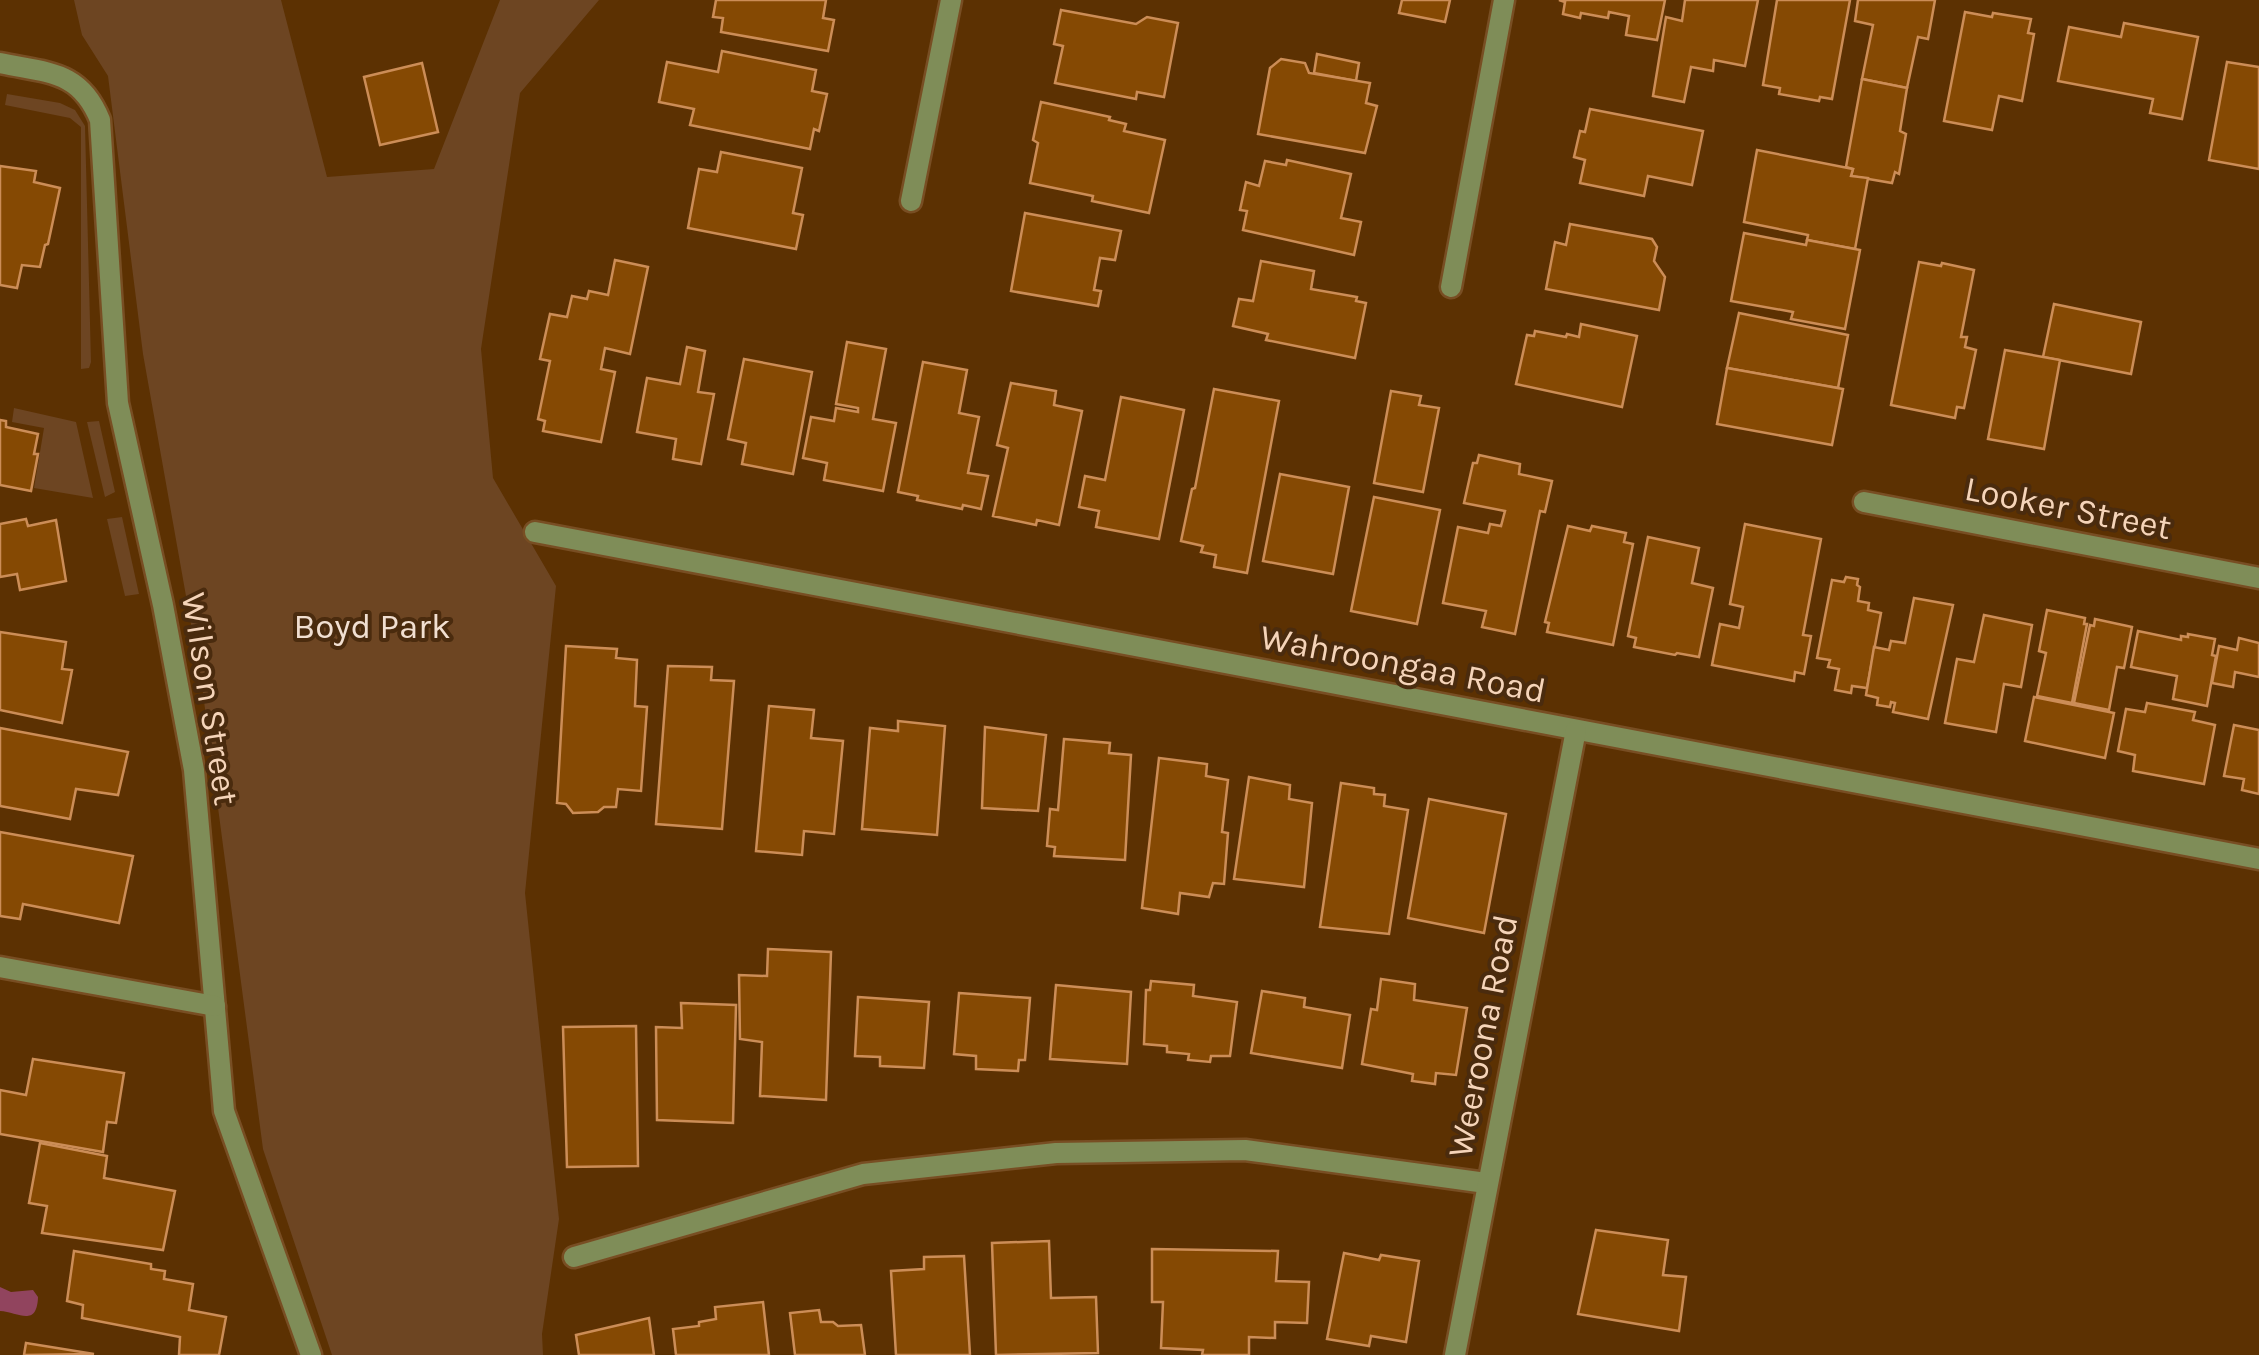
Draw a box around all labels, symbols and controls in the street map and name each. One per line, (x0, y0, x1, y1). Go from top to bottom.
street label: Looker Street (1961, 468, 2175, 548)
street label: Wilson Street (173, 590, 247, 808)
park label: Boyd Park (293, 606, 451, 647)
street label: Wahroongaa Road (1257, 616, 1549, 712)
street label: Weeroona Road (1439, 911, 1527, 1161)

